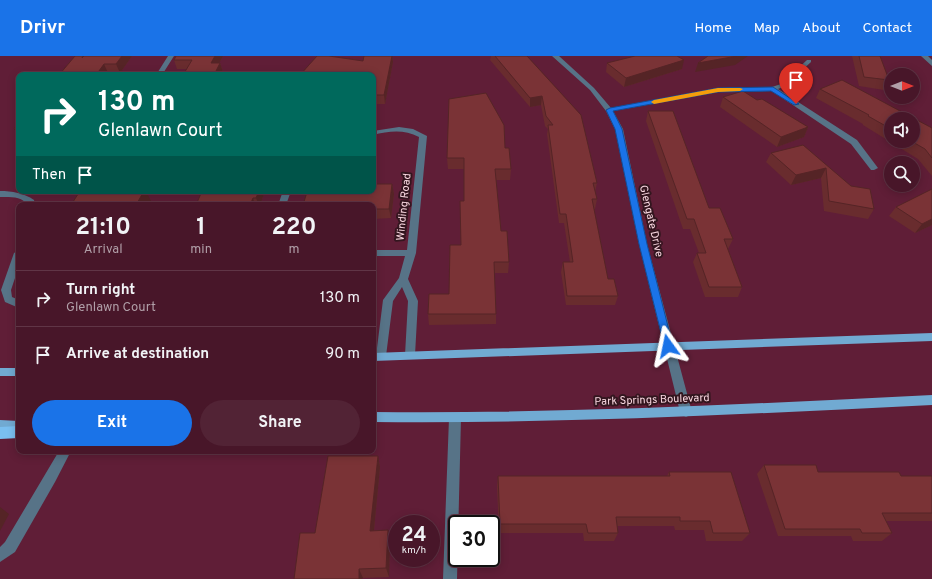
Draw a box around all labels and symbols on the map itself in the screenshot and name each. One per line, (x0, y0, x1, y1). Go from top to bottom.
pin (779, 63, 813, 104)
north arrow (884, 68, 920, 104)
street label: Winding Road (393, 172, 415, 242)
street label: Glengate Drive (636, 184, 666, 258)
position arrow (647, 325, 689, 367)
street label: Park Springs Boulevard (594, 391, 710, 409)
speed limit sign: 30 (448, 515, 500, 567)

